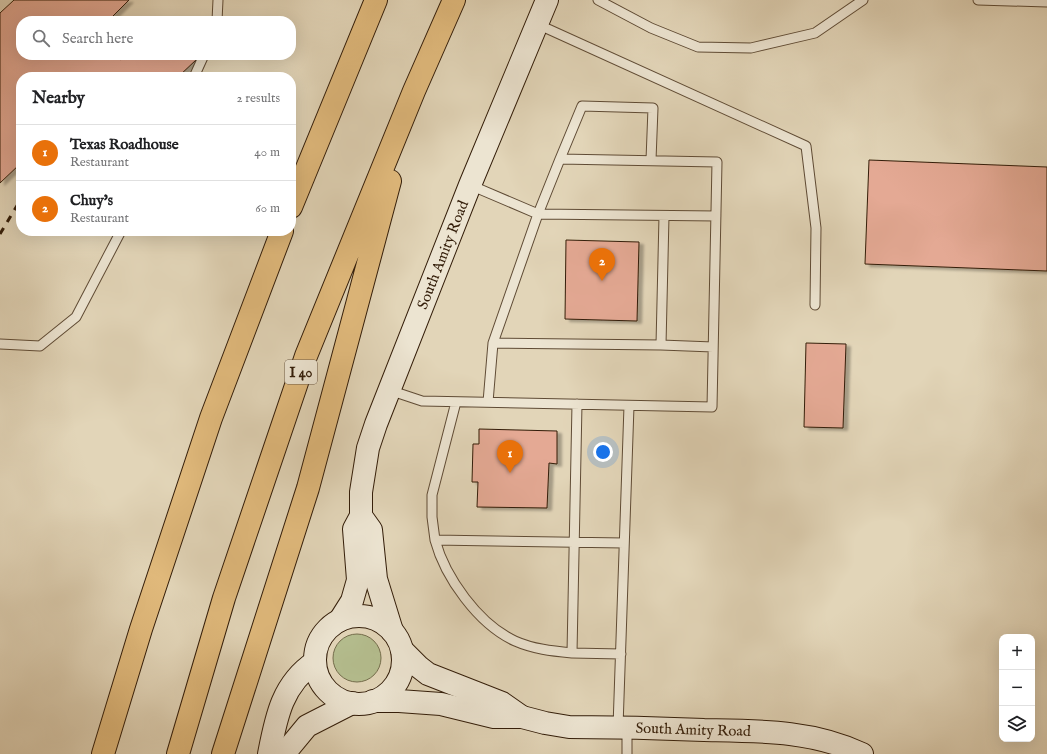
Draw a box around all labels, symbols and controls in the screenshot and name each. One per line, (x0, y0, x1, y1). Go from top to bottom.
search box (16, 16, 296, 60)
icon: search (30, 27, 52, 49)
text: Search here (62, 29, 133, 48)
text: Nearby (32, 88, 85, 109)
text: 2 results (236, 90, 280, 107)
text: Texas Roadhouse (70, 135, 179, 154)
text: 1 (43, 144, 47, 161)
text: 40 m (254, 144, 280, 161)
text: Restaurant (70, 154, 129, 171)
text: Chuy's (70, 191, 113, 210)
street label: South Amity Road (413, 197, 473, 312)
text: 2 (42, 200, 48, 217)
text: 60 m (255, 200, 280, 217)
text: Restaurant (70, 210, 129, 227)
pin: 2 (589, 248, 615, 281)
road number: I 40 (285, 360, 317, 384)
pin: 1 (497, 440, 523, 473)
your location (593, 442, 613, 462)
map controls (999, 634, 1035, 742)
button: + (999, 634, 1035, 670)
button: − (999, 670, 1035, 706)
button: layers (999, 706, 1035, 742)
street label: South Amity Road (635, 719, 752, 741)

